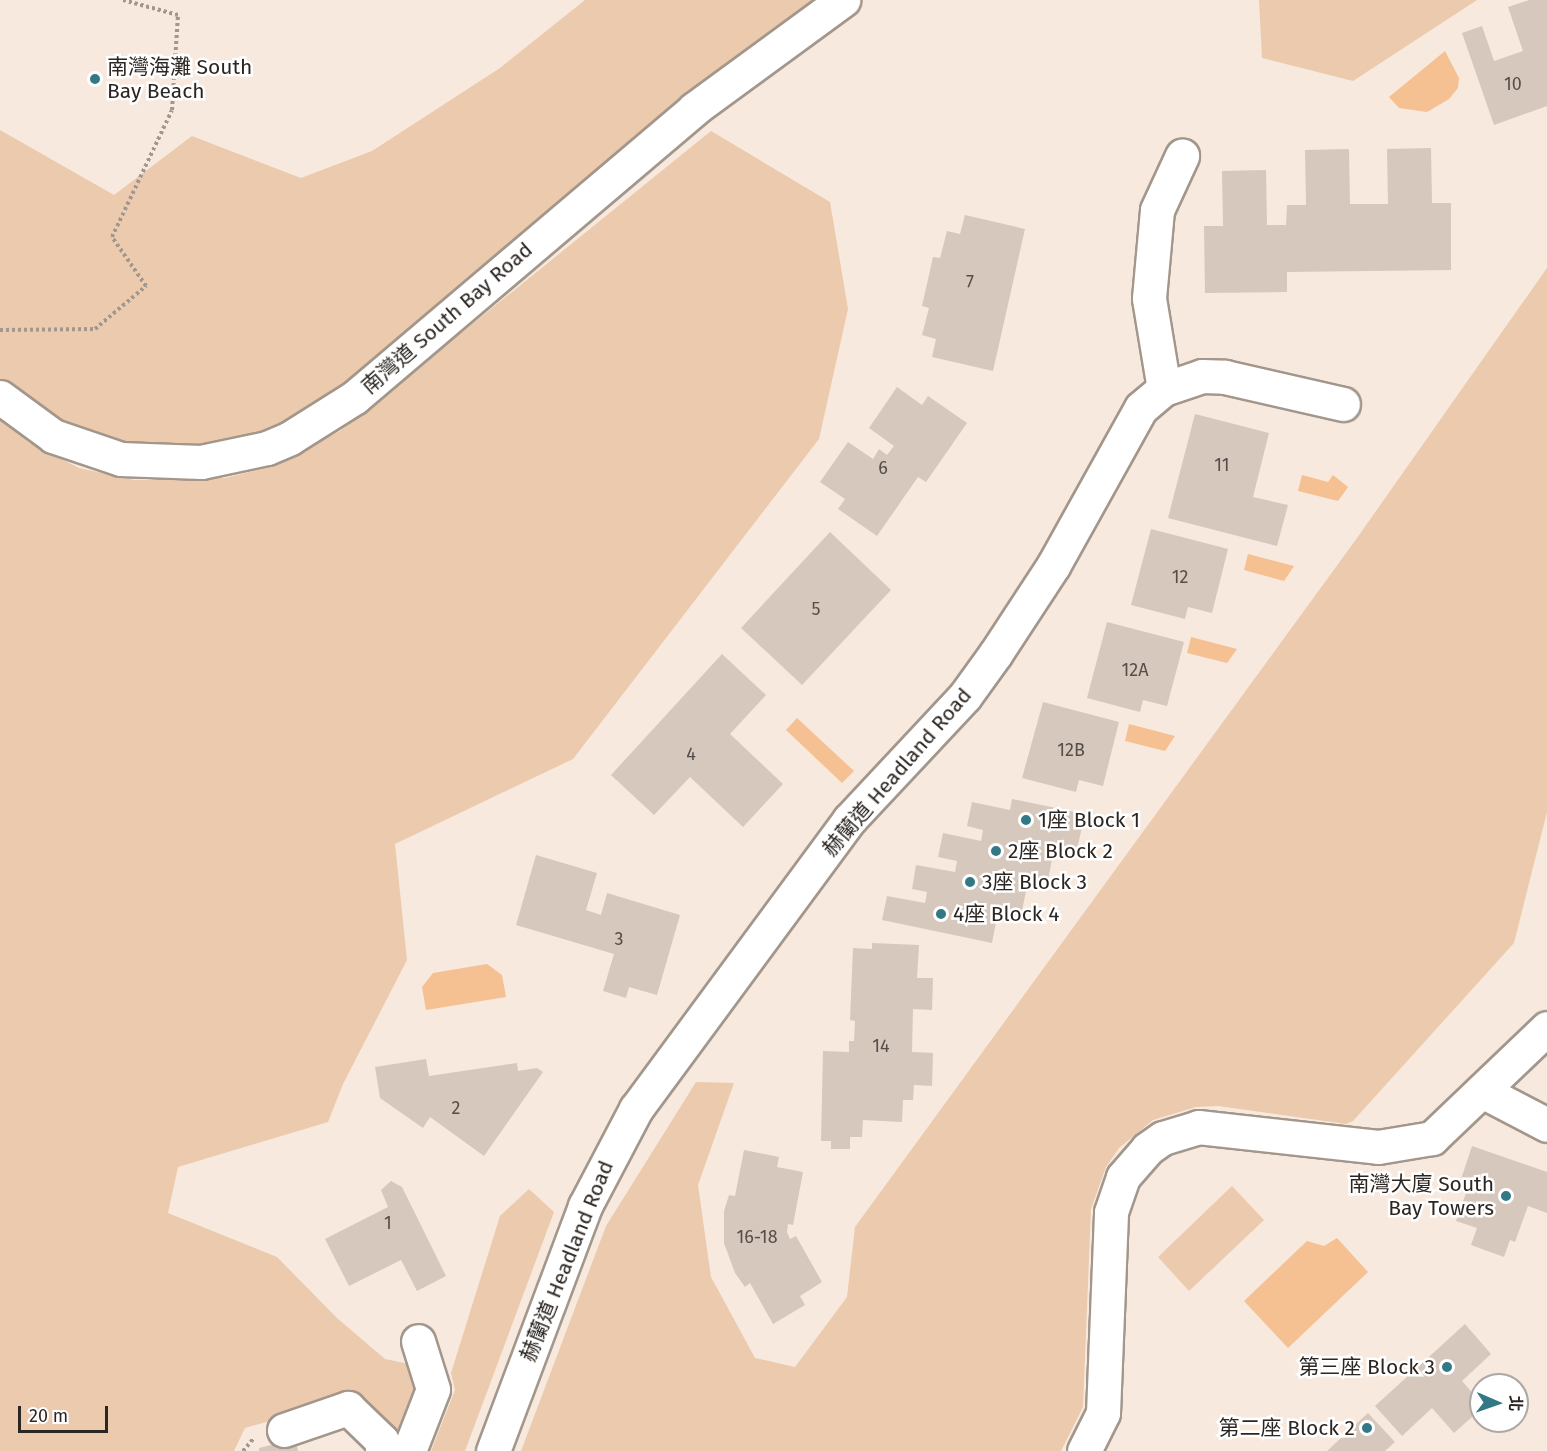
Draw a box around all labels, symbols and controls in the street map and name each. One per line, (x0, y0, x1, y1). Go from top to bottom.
place label: 南灣海灘 South Bay Beach (107, 54, 252, 104)
marker: 南灣海灘 South Bay Beach (88, 72, 102, 86)
house number: 10 (1504, 73, 1522, 95)
street label: 南灣道 South Bay Road (356, 237, 538, 399)
house number: 7 (966, 271, 974, 293)
house number: 11 (1214, 454, 1230, 476)
house number: 6 (878, 457, 888, 479)
house number: 12 (1172, 566, 1188, 588)
house number: 5 (811, 598, 821, 620)
house number: 12A (1121, 659, 1149, 681)
street label: 赫蘭道 Headland Road (817, 683, 977, 861)
house number: 12B (1057, 739, 1085, 761)
house number: 4 (686, 743, 696, 765)
place label: 1座 Block 1 (1038, 807, 1140, 833)
marker: 1座 Block 1 (1019, 813, 1033, 827)
place label: 2座 Block 2 (1008, 838, 1113, 864)
marker: 2座 Block 2 (989, 844, 1003, 858)
place label: 3座 Block 3 (982, 869, 1087, 895)
marker: 3座 Block 3 (963, 875, 977, 889)
place label: 4座 Block 4 (953, 901, 1059, 927)
marker: 4座 Block 4 (934, 907, 948, 921)
house number: 3 (615, 928, 623, 950)
house number: 14 (872, 1035, 890, 1057)
house number: 2 (452, 1097, 460, 1119)
street label: 赫蘭道 Headland Road (515, 1157, 619, 1365)
place label: 南灣大廈 South Bay Towers (1349, 1171, 1494, 1221)
marker: 南灣大廈 South Bay Towers (1499, 1189, 1513, 1203)
house number: 1 (384, 1212, 392, 1234)
house number: 16-18 (736, 1226, 778, 1248)
place label: 第三座 Block 3 (1299, 1354, 1435, 1380)
marker: 第三座 Block 3 (1440, 1360, 1454, 1374)
north arrow (1469, 1373, 1529, 1433)
scale bar (21, 1394, 111, 1432)
text: 北 (1506, 1395, 1525, 1412)
text: 20 m (29, 1405, 68, 1427)
place label: 第二座 Block 2 (1219, 1415, 1355, 1441)
marker: 第二座 Block 2 (1360, 1421, 1374, 1435)

